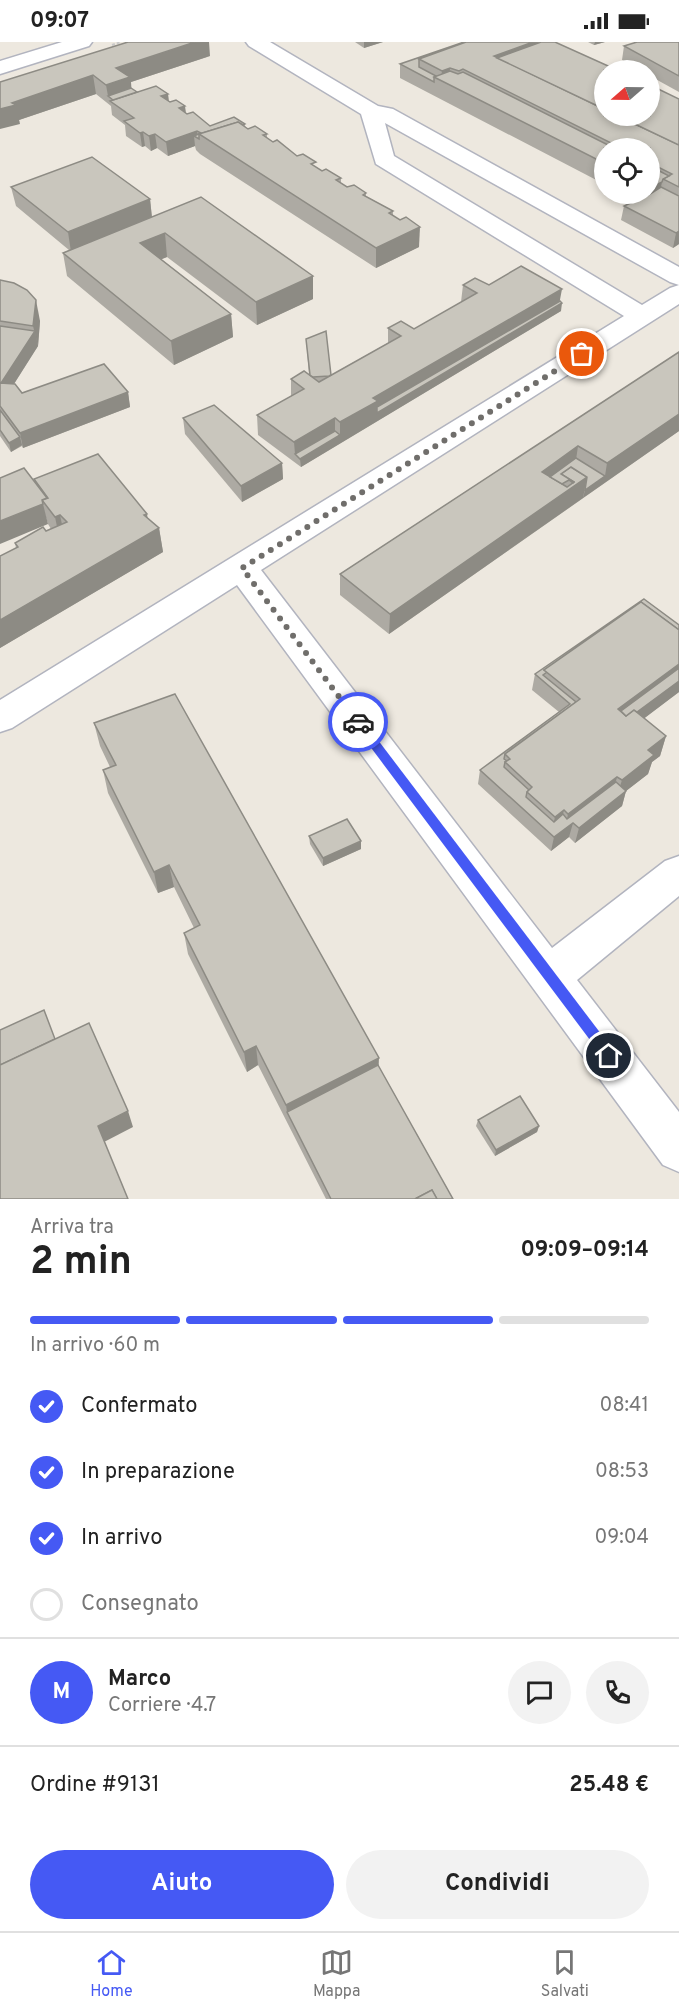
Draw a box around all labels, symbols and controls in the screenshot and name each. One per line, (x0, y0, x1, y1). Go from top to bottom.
text: 09:07 (30, 8, 89, 35)
north arrow (594, 60, 660, 126)
map controls (594, 60, 660, 204)
button: locate (594, 138, 660, 204)
pin (556, 328, 607, 379)
icon: bag (565, 337, 598, 370)
courier (328, 692, 388, 752)
icon: car (342, 706, 375, 739)
pin (583, 1030, 634, 1081)
icon: home (592, 1039, 625, 1072)
text: Arriva tra (30, 1215, 114, 1241)
text: 09:09–09:14 (520, 1237, 649, 1264)
text: 2 min (30, 1239, 132, 1288)
text: In arrivo · 60 m (30, 1333, 160, 1359)
icon: check (30, 1390, 63, 1423)
text: Confermato (81, 1393, 198, 1420)
text: 08:41 (600, 1393, 649, 1419)
icon: check (30, 1456, 63, 1489)
text: In preparazione (81, 1459, 235, 1486)
text: 08:53 (595, 1459, 649, 1485)
icon: check (30, 1522, 63, 1555)
text: In arrivo (81, 1525, 163, 1552)
text: 09:04 (594, 1525, 649, 1551)
text: Consegnato (81, 1591, 199, 1618)
button: chat (508, 1661, 571, 1724)
button: phone (586, 1661, 649, 1724)
text: Marco (108, 1666, 171, 1693)
text: M (53, 1679, 70, 1706)
text: Corriere · 4.7 (108, 1693, 216, 1719)
text: Ordine #9131 (30, 1772, 160, 1799)
text: 25.48 € (569, 1772, 649, 1799)
button: Aiuto (30, 1850, 334, 1919)
button: Condividi (346, 1850, 649, 1919)
tab: Home (90, 1946, 133, 2002)
tab: Mappa (313, 1946, 361, 2002)
tab: Salvati (541, 1946, 589, 2002)

